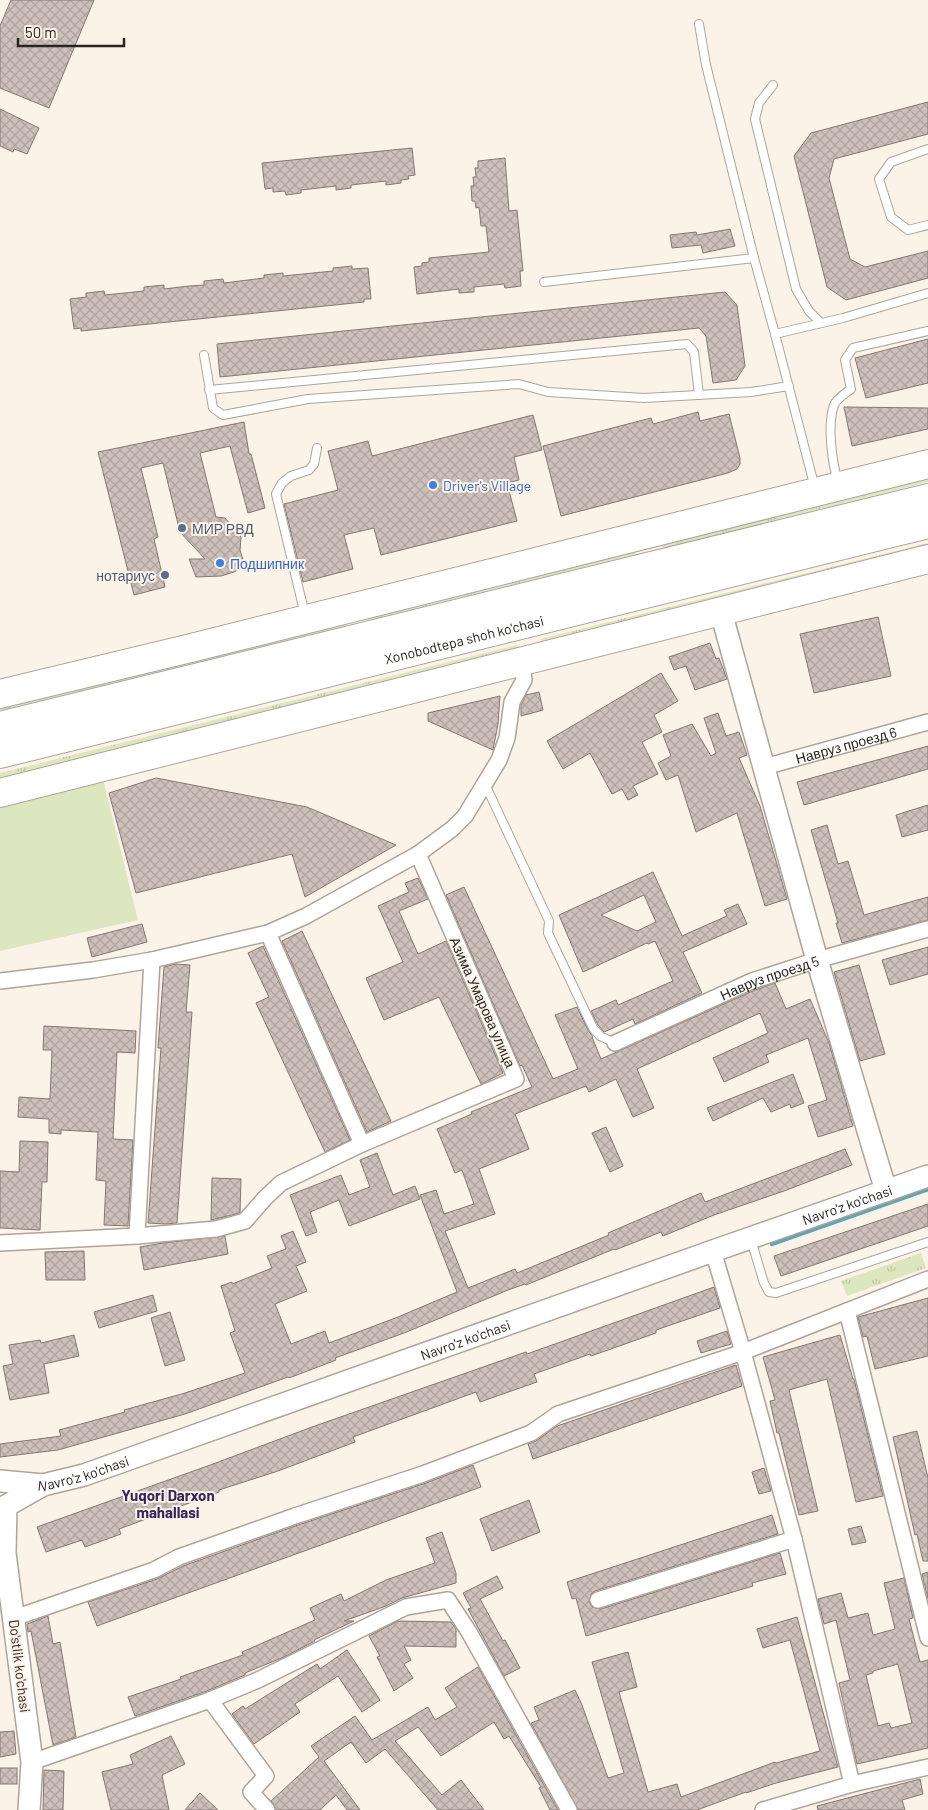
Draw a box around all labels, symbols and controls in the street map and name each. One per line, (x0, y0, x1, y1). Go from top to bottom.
scale bar (18, 15, 124, 47)
text: 50 m (25, 23, 57, 41)
place label: Driver's Village (443, 477, 531, 494)
marker: Driver's Village (427, 479, 439, 491)
place label: МИР РВД (192, 520, 254, 537)
marker: МИР РВД (176, 522, 188, 534)
place label: Подшипник (230, 555, 305, 572)
marker: Подшипник (214, 557, 226, 569)
place label: нотариус (96, 567, 155, 584)
marker: нотариус (159, 569, 171, 581)
street label: Xonobodtepa shoh ko'chasi (383, 611, 545, 667)
street label: Навруз проезд 6 (793, 723, 898, 766)
street label: Азима Умарова улица (446, 934, 520, 1070)
street label: Навруз проезд 5 (717, 951, 821, 1003)
street label: Navro'z ko'chasi (800, 1181, 894, 1228)
street label: Navro'z ko'chasi (418, 1315, 512, 1363)
street label: Navro'z ko'chasi (37, 1451, 131, 1494)
district label: Yuqori Darxon mahallasi (121, 1486, 215, 1521)
street label: Do'stlik ko'chasi (6, 1618, 34, 1714)

